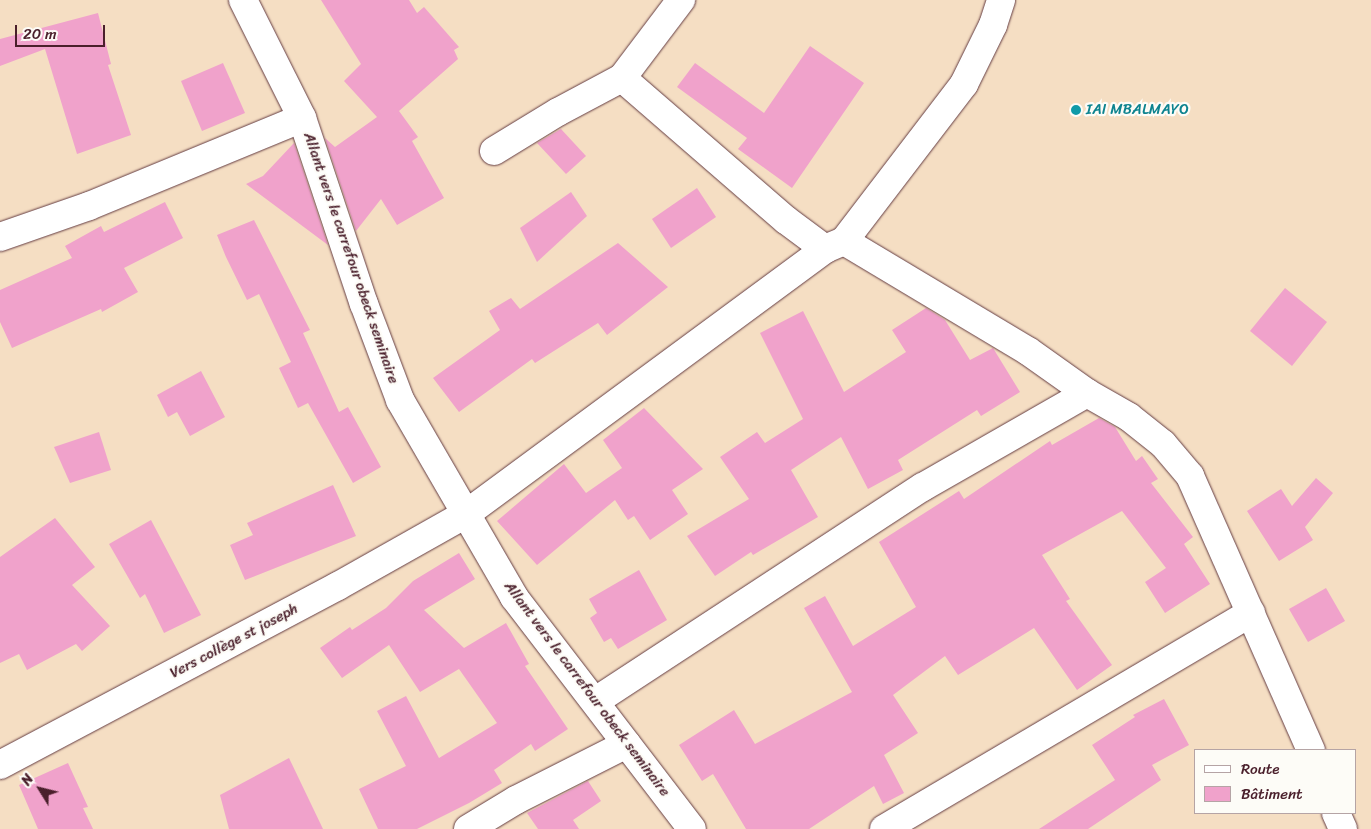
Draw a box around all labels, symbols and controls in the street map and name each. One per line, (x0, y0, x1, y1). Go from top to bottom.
scale bar (18, 15, 108, 47)
text: 20 m (23, 21, 57, 47)
place label: IAI MBALMAYO (1086, 101, 1189, 119)
marker: IAI MBALMAYO (1070, 104, 1082, 116)
street label: Allant vers le carrefour obeck seminaire (299, 130, 403, 386)
street label: Allant vers le carrefour obeck seminaire (500, 578, 674, 800)
street label: Vers collège st joseph (167, 599, 301, 683)
legend (1194, 749, 1356, 814)
text: Route (1241, 756, 1280, 782)
north arrow (15, 764, 65, 814)
text: N (14, 769, 40, 791)
text: Bâtiment (1241, 781, 1303, 807)

